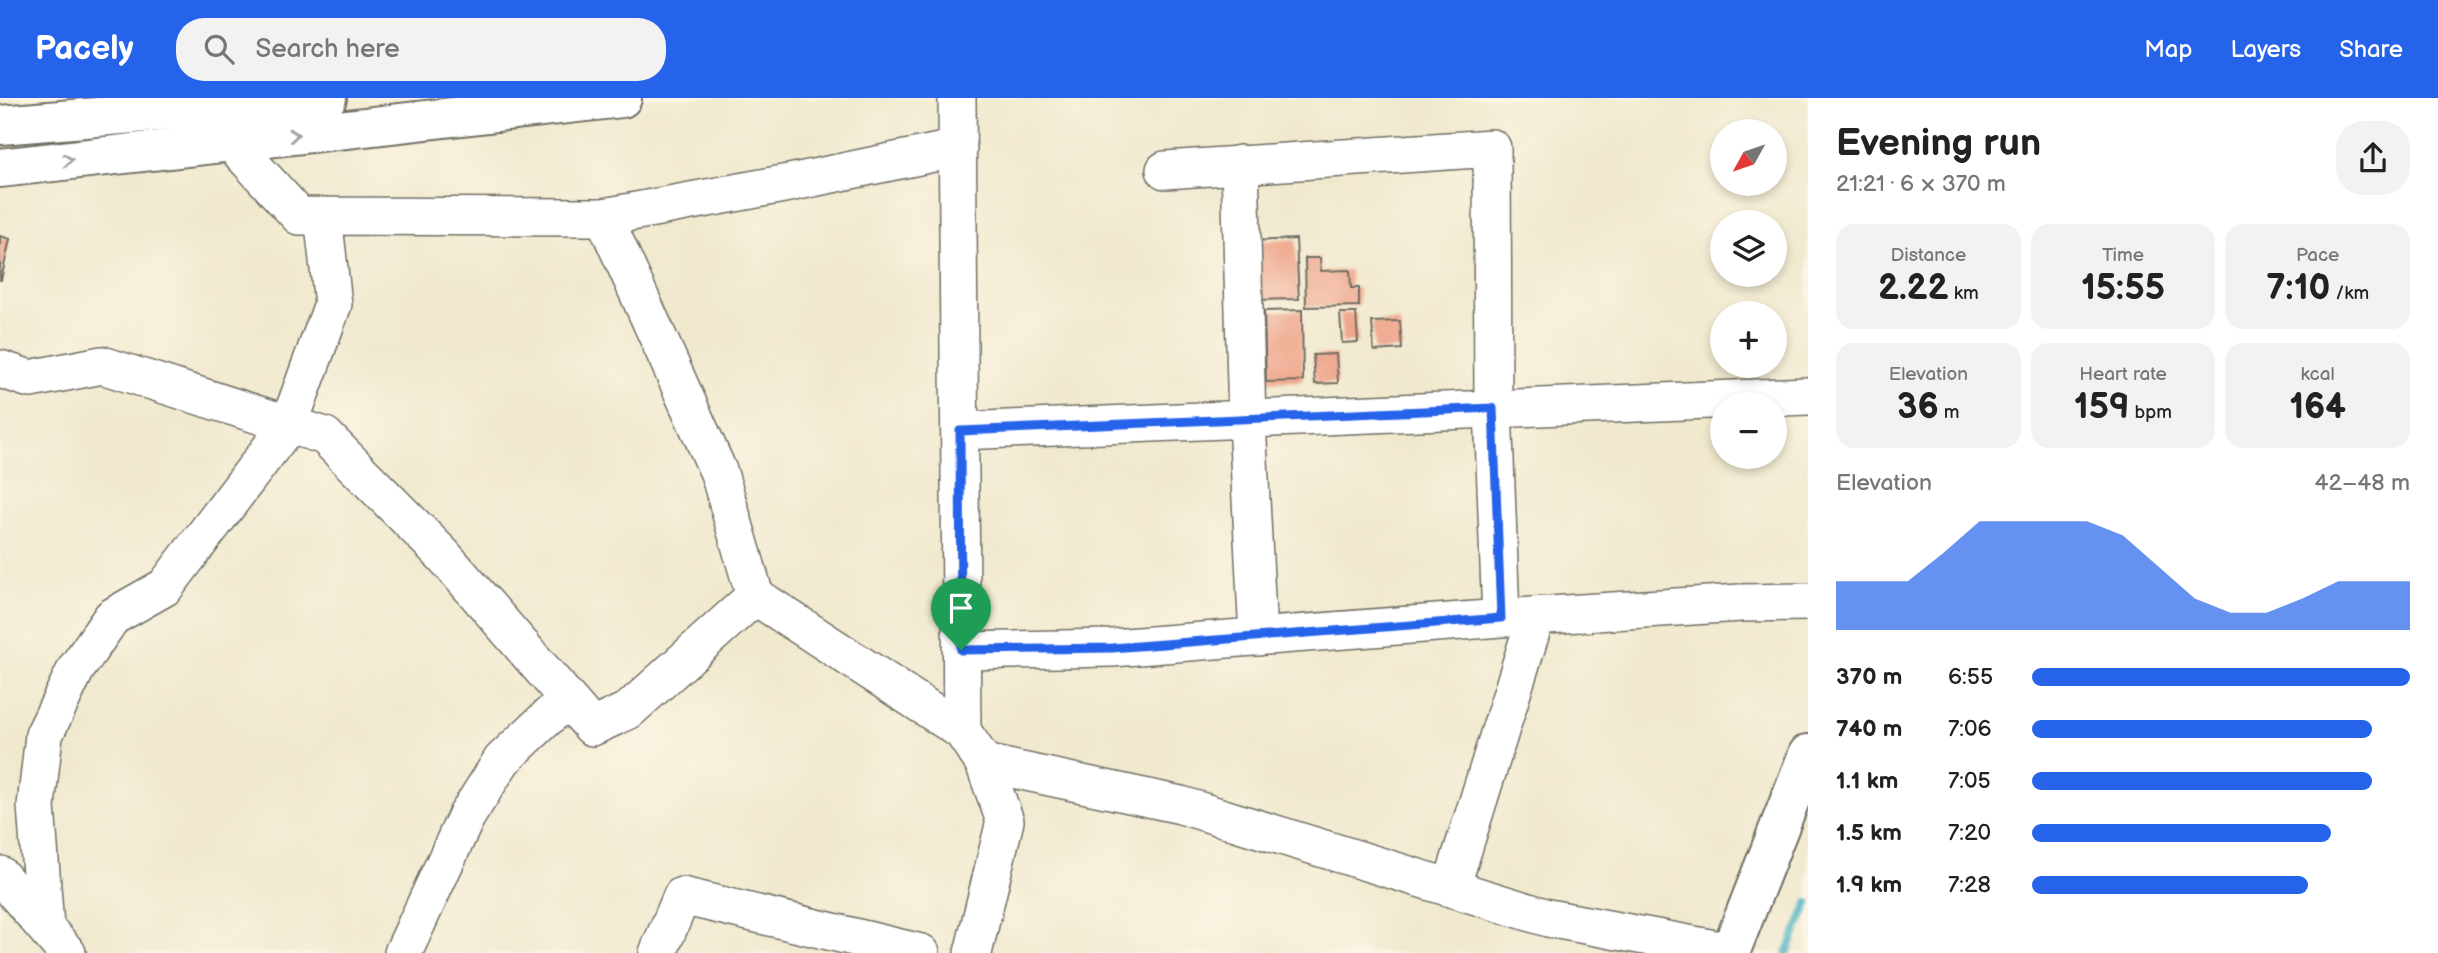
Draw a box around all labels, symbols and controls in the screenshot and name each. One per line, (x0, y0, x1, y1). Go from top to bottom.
search box (176, 18, 666, 81)
text: Pacely (35, 29, 134, 69)
icon: search (200, 30, 238, 68)
text: Search here (256, 34, 400, 65)
text: Map (2144, 35, 2192, 64)
text: Layers (2230, 35, 2301, 64)
text: Share (2339, 35, 2403, 64)
north arrow (1710, 119, 1787, 196)
map controls (1710, 119, 1787, 469)
text: Evening run (1836, 121, 2041, 166)
button: share (2336, 121, 2410, 195)
one-way arrow (288, 128, 300, 143)
one-way arrow (62, 153, 74, 168)
text: 21:21 · 6 × 370 m (1836, 170, 2006, 198)
button: layers (1710, 210, 1787, 287)
text: Distance (1890, 244, 1966, 267)
text: Time (2102, 244, 2144, 267)
text: Pace (2296, 244, 2339, 267)
text: 2.22 (1878, 267, 1949, 310)
text: 15:55 (2081, 267, 2165, 310)
text: 7:10 (2266, 267, 2330, 310)
text: km (1949, 282, 1979, 305)
text: /km (2330, 282, 2369, 305)
button: + (1710, 301, 1787, 378)
text: Elevation (1889, 363, 1968, 386)
text: Heart rate (2079, 363, 2167, 386)
text: kcal (2301, 363, 2335, 386)
text: 36 (1897, 386, 1939, 429)
text: 159 (2074, 386, 2129, 429)
text: 164 (2289, 386, 2346, 429)
button: − (1710, 392, 1787, 469)
text: m (1939, 401, 1960, 424)
text: bpm (2129, 401, 2172, 424)
text: Elevation (1836, 469, 1932, 497)
text: 42–48 m (2315, 469, 2410, 497)
pin (931, 578, 991, 650)
icon: arrive (942, 589, 980, 627)
text: 370 m (1836, 663, 1902, 691)
text: 6:55 (1948, 663, 1993, 691)
text: 740 m (1836, 715, 1902, 743)
text: 7:06 (1948, 715, 1992, 743)
text: 1.1 km (1836, 767, 1898, 795)
text: 7:05 (1948, 767, 1991, 795)
text: 1.5 km (1836, 819, 1902, 847)
text: 7:20 (1948, 819, 1991, 847)
text: 1.9 km (1836, 871, 1902, 899)
text: 7:28 (1948, 871, 1991, 899)

